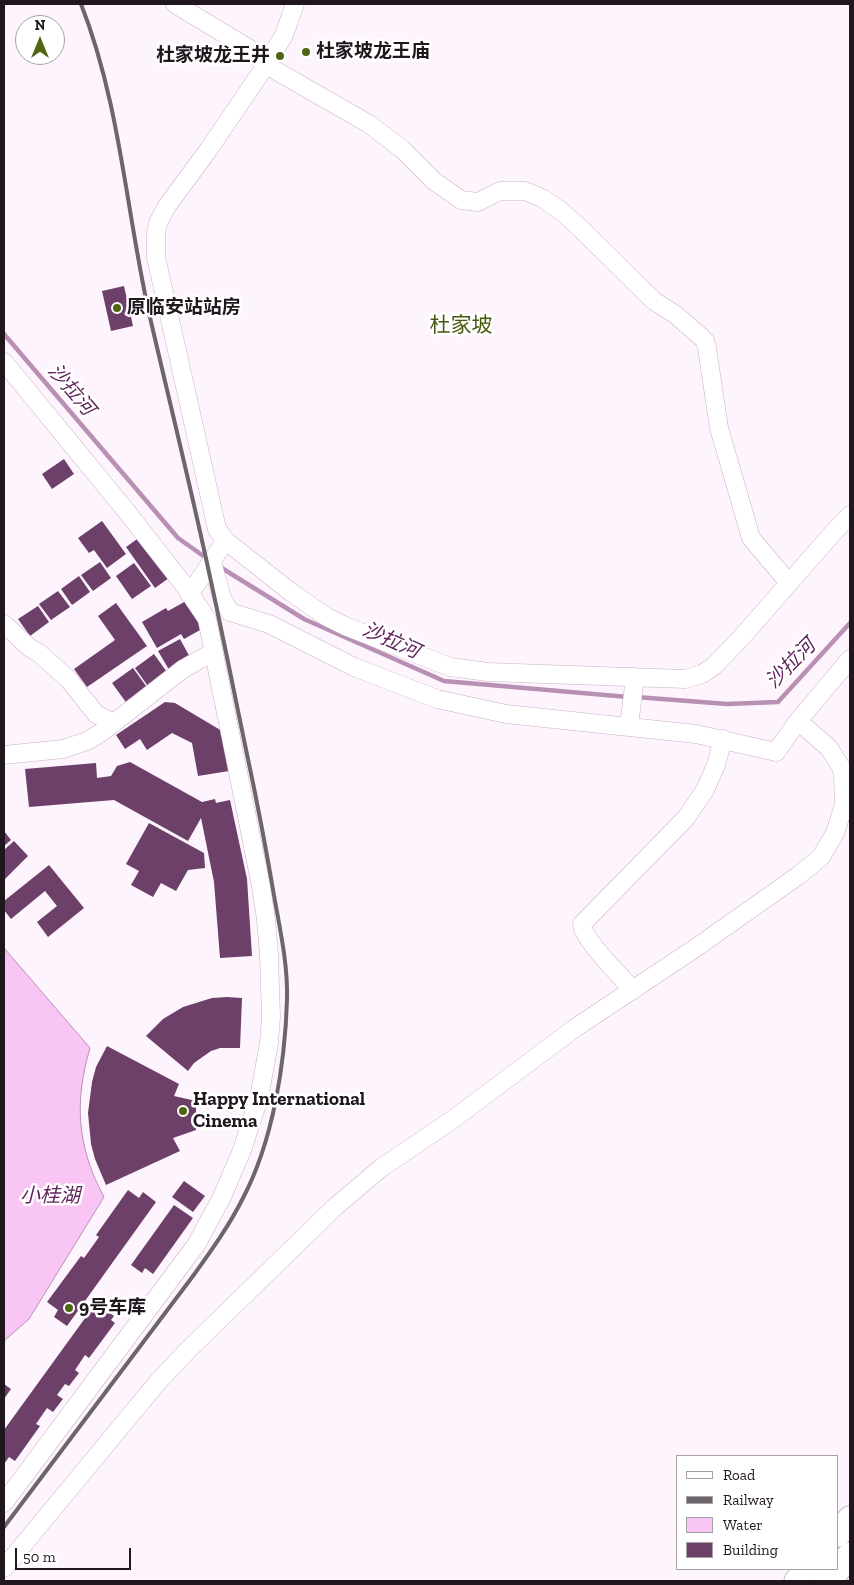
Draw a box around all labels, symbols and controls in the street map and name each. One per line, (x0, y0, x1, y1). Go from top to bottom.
north arrow (15, 15, 65, 65)
text: N (35, 17, 45, 34)
place label: 杜家坡龙王庙 (316, 41, 430, 63)
place label: 杜家坡龙王井 (156, 45, 270, 67)
marker: 杜家坡龙王庙 (300, 46, 312, 58)
marker: 杜家坡龙王井 (274, 50, 286, 62)
place label: 原临安站站房 (127, 297, 241, 319)
marker: 原临安站站房 (111, 302, 123, 314)
district label: 杜家坡 (430, 313, 492, 339)
water label: 沙拉河 (43, 359, 99, 421)
water label: 沙拉河 (359, 618, 423, 664)
water label: 沙拉河 (761, 634, 821, 694)
place label: Happy International Cinema (193, 1089, 365, 1133)
marker: Happy International Cinema (177, 1105, 189, 1117)
water label: 小桂湖 (20, 1184, 80, 1208)
place label: 9号车库 (79, 1297, 146, 1319)
marker: 9号车库 (63, 1302, 75, 1314)
legend (676, 1455, 839, 1570)
text: Road (723, 1466, 755, 1484)
text: Railway (723, 1491, 774, 1509)
text: Water (723, 1516, 763, 1534)
scale bar (18, 1538, 134, 1570)
text: Building (723, 1541, 778, 1559)
text: 50 m (23, 1548, 56, 1566)

